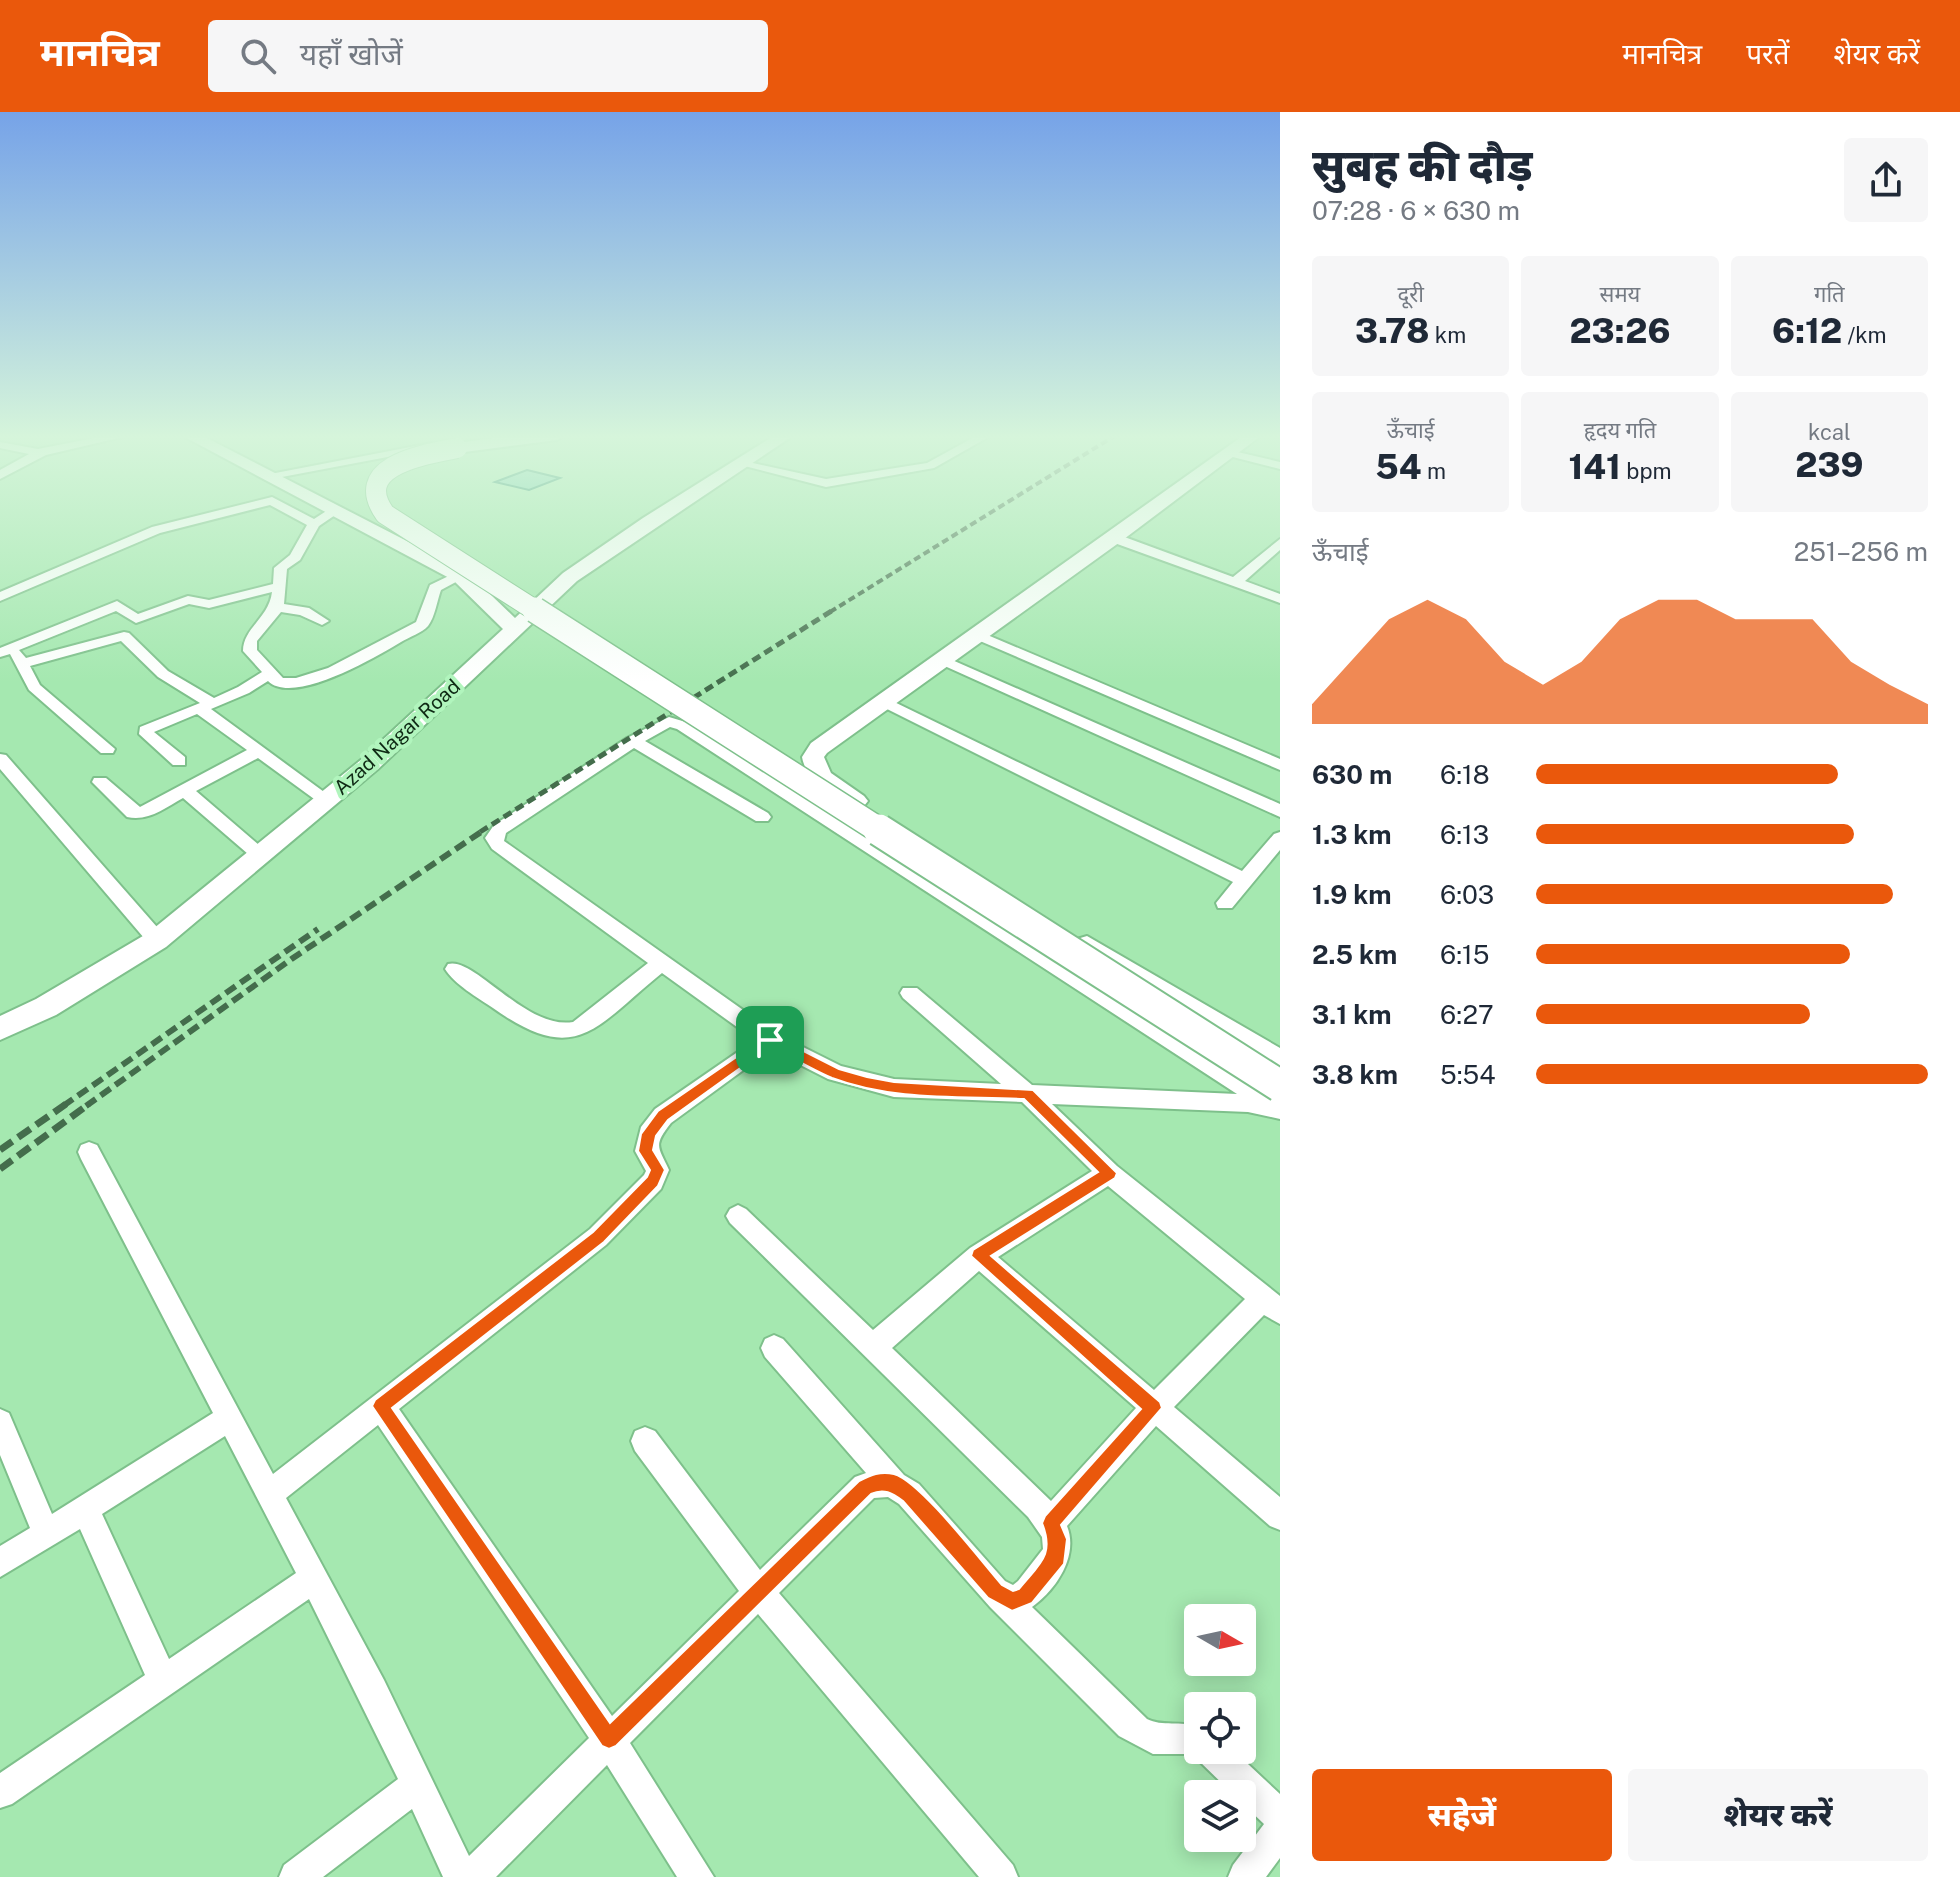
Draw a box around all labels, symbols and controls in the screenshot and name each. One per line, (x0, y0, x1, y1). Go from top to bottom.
search box (208, 20, 768, 92)
text: मानचित्र (40, 30, 160, 75)
icon: search (236, 34, 280, 78)
text: यहाँ खोजें (300, 36, 403, 72)
text: मानचित्र (1622, 37, 1702, 70)
text: परतें (1746, 37, 1790, 70)
text: शेयर करें (1834, 37, 1920, 70)
button: share (1844, 138, 1928, 222)
text: सुबह की दौड़ (1312, 139, 1533, 191)
text: 07:28 · 6 × 630 m (1312, 195, 1520, 226)
text: दूरी (1397, 281, 1424, 307)
text: समय (1600, 281, 1640, 307)
text: गति (1814, 281, 1845, 307)
text: 3.78 (1355, 311, 1430, 351)
text: 23:26 (1569, 311, 1671, 351)
text: 6:12 (1772, 311, 1842, 351)
text: km (1430, 322, 1466, 348)
text: /km (1842, 322, 1887, 348)
text: ऊँचाई (1387, 417, 1435, 443)
text: हृदय गति (1584, 417, 1656, 443)
text: kcal (1808, 419, 1851, 445)
text: 239 (1795, 445, 1863, 485)
text: 54 (1375, 447, 1422, 487)
text: 141 (1568, 447, 1621, 487)
text: m (1422, 458, 1446, 484)
text: bpm (1621, 458, 1672, 484)
text: ऊँचाई (1312, 536, 1368, 567)
text: 251–256 m (1794, 536, 1928, 567)
street label: Azad Nagar Road (329, 674, 465, 800)
text: 630 m (1312, 759, 1392, 790)
text: 6:18 (1440, 759, 1489, 790)
text: 1.3 km (1312, 819, 1392, 850)
text: 6:13 (1440, 819, 1489, 850)
text: 1.9 km (1312, 879, 1391, 910)
text: 6:03 (1440, 879, 1494, 910)
text: 2.5 km (1312, 939, 1397, 970)
text: 6:15 (1440, 939, 1489, 970)
text: 3.1 km (1312, 999, 1392, 1030)
text: 6:27 (1440, 999, 1494, 1030)
pin (736, 1006, 804, 1074)
icon: arrive (748, 1018, 792, 1062)
text: 3.8 km (1312, 1059, 1398, 1090)
text: 5:54 (1440, 1059, 1496, 1090)
north arrow (1184, 1604, 1256, 1676)
map controls (1184, 1604, 1256, 1852)
button: locate (1184, 1692, 1256, 1764)
button: सहेजें (1312, 1769, 1612, 1861)
button: शेयर करें (1628, 1769, 1928, 1861)
button: layers (1184, 1780, 1256, 1852)

